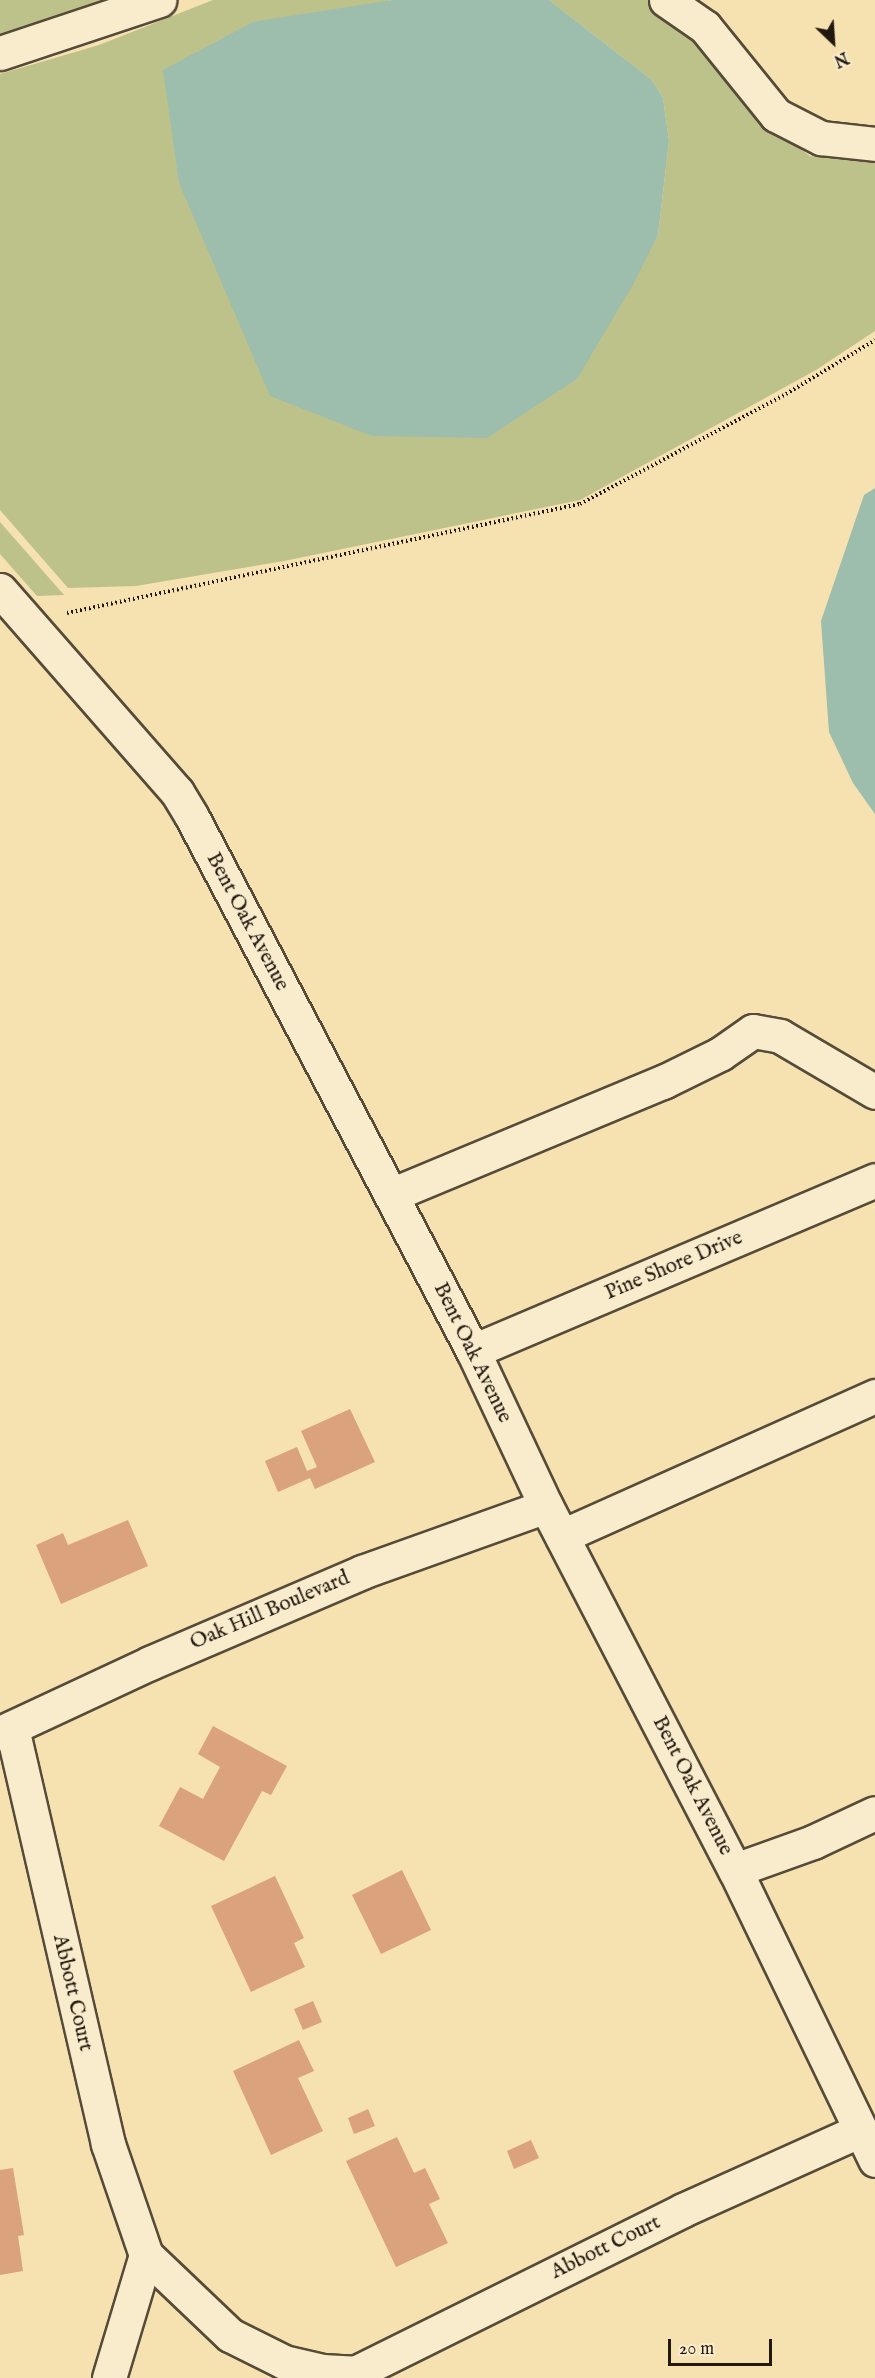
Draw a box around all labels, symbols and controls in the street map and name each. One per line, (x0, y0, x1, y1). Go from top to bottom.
north arrow (803, 12, 863, 72)
text: N (830, 46, 851, 70)
street label: Bent Oak Avenue (200, 849, 294, 995)
street label: Pine Shore Drive (601, 1226, 747, 1306)
street label: Bent Oak Avenue (427, 1279, 517, 1427)
street label: Oak Hill Boulevard (187, 1566, 353, 1656)
street label: Bent Oak Avenue (646, 1712, 738, 1860)
street label: Abbott Court (46, 1932, 98, 2054)
street label: Abbott Court (547, 2211, 665, 2285)
scale bar (671, 2327, 774, 2365)
text: 20 m (679, 2338, 714, 2361)

